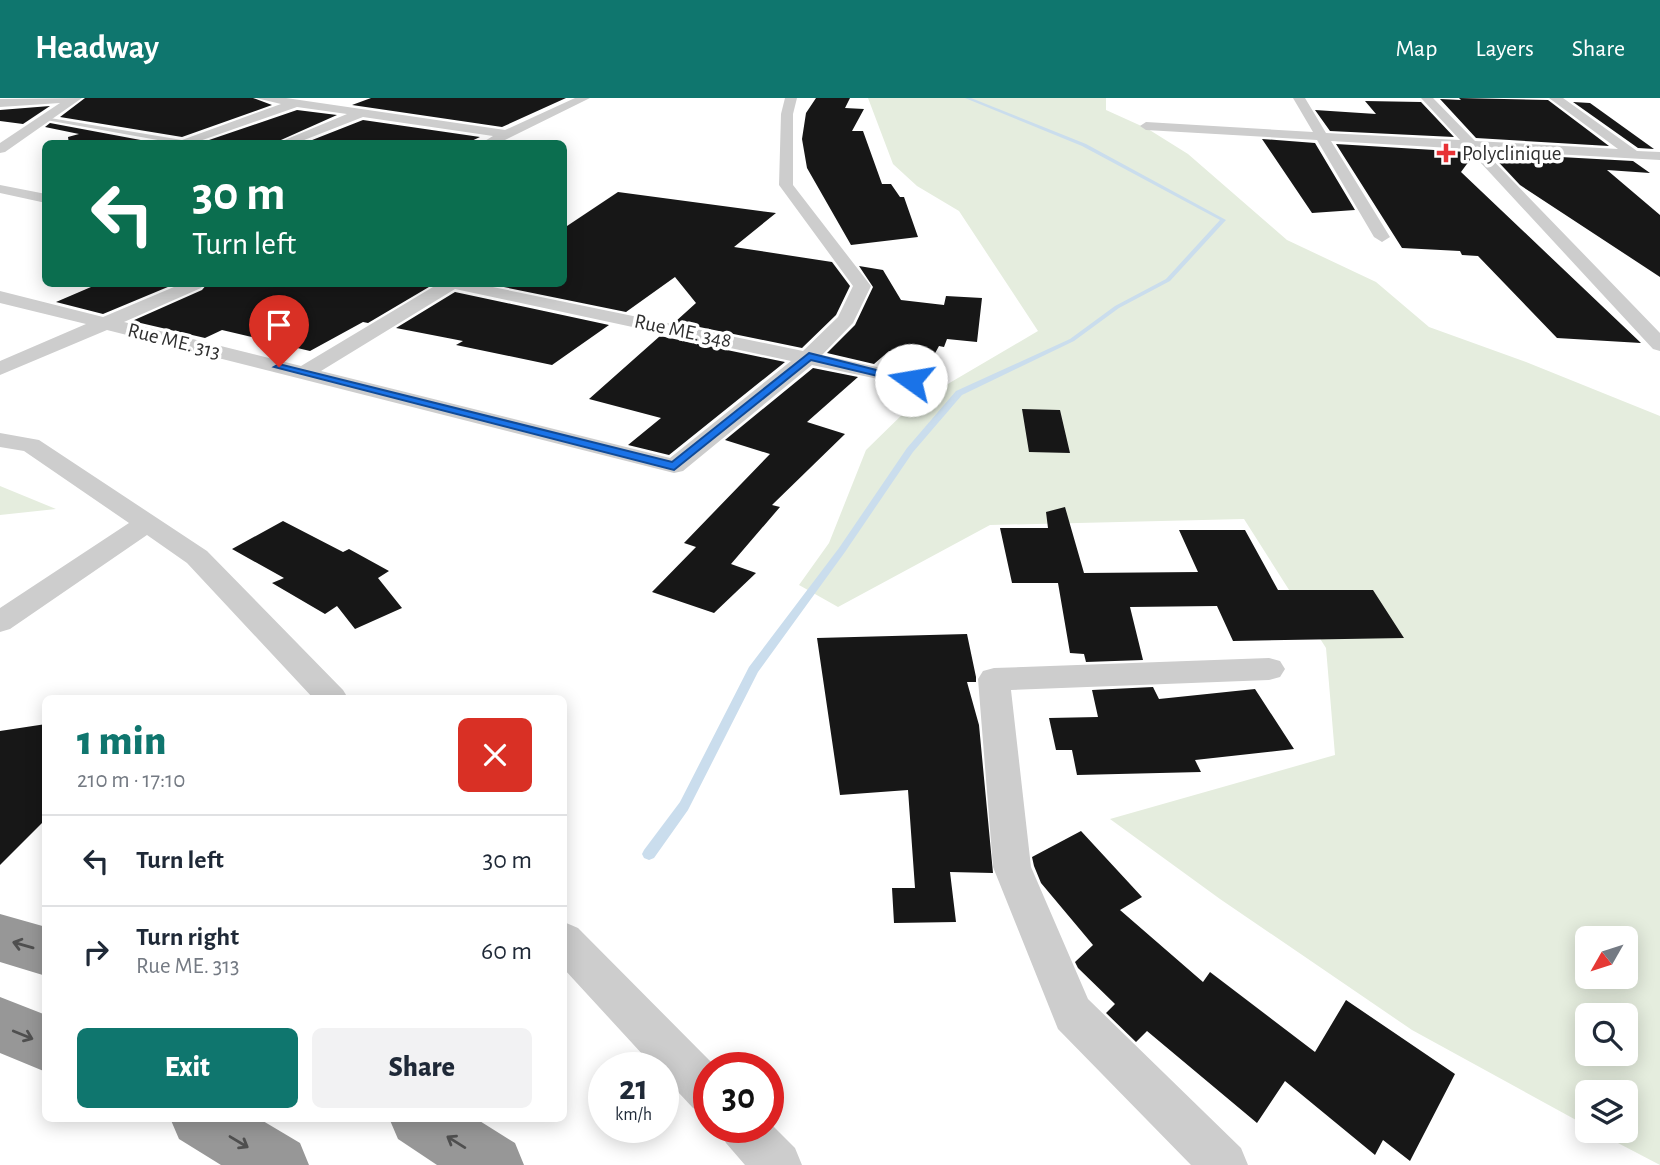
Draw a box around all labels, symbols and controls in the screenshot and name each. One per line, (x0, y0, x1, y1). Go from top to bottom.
text: Headway (35, 32, 159, 65)
text: Map (1395, 37, 1437, 61)
text: Layers (1475, 37, 1534, 61)
text: Share (1572, 37, 1625, 61)
marker: Polyclinique (1436, 143, 1456, 163)
place label: Polyclinique (1462, 143, 1562, 164)
icon: left (77, 168, 168, 259)
text: 30 m (192, 170, 286, 219)
text: Turn left (192, 228, 296, 260)
pin (249, 295, 309, 367)
icon: arrive (260, 306, 298, 344)
street label: Rue ME. 348 (633, 310, 733, 352)
street label: Rue ME. 313 (126, 319, 222, 363)
position arrow (874, 343, 948, 417)
button: close (458, 718, 532, 792)
text: 1 min (77, 720, 166, 762)
text: 210 m · 17:10 (77, 769, 185, 792)
icon: left (77, 842, 115, 880)
text: Turn left (136, 847, 224, 873)
text: 30 m (482, 847, 532, 873)
text: Turn right (136, 924, 239, 950)
north arrow (1575, 926, 1638, 989)
map controls (1575, 926, 1638, 1143)
icon: right (77, 933, 115, 971)
one-way arrow (12, 938, 35, 951)
text: 60 m (481, 938, 532, 964)
text: Rue ME. 313 (136, 955, 240, 978)
button: search (1575, 1003, 1638, 1066)
button: Exit (77, 1028, 298, 1108)
button: Share (312, 1028, 532, 1108)
one-way arrow (11, 1029, 33, 1042)
speed limit sign: 30 (693, 1052, 784, 1143)
text: 21 (619, 1071, 648, 1106)
button: layers (1575, 1080, 1638, 1143)
text: km/h (615, 1106, 652, 1124)
one-way arrow (447, 1134, 467, 1148)
one-way arrow (228, 1135, 248, 1149)

